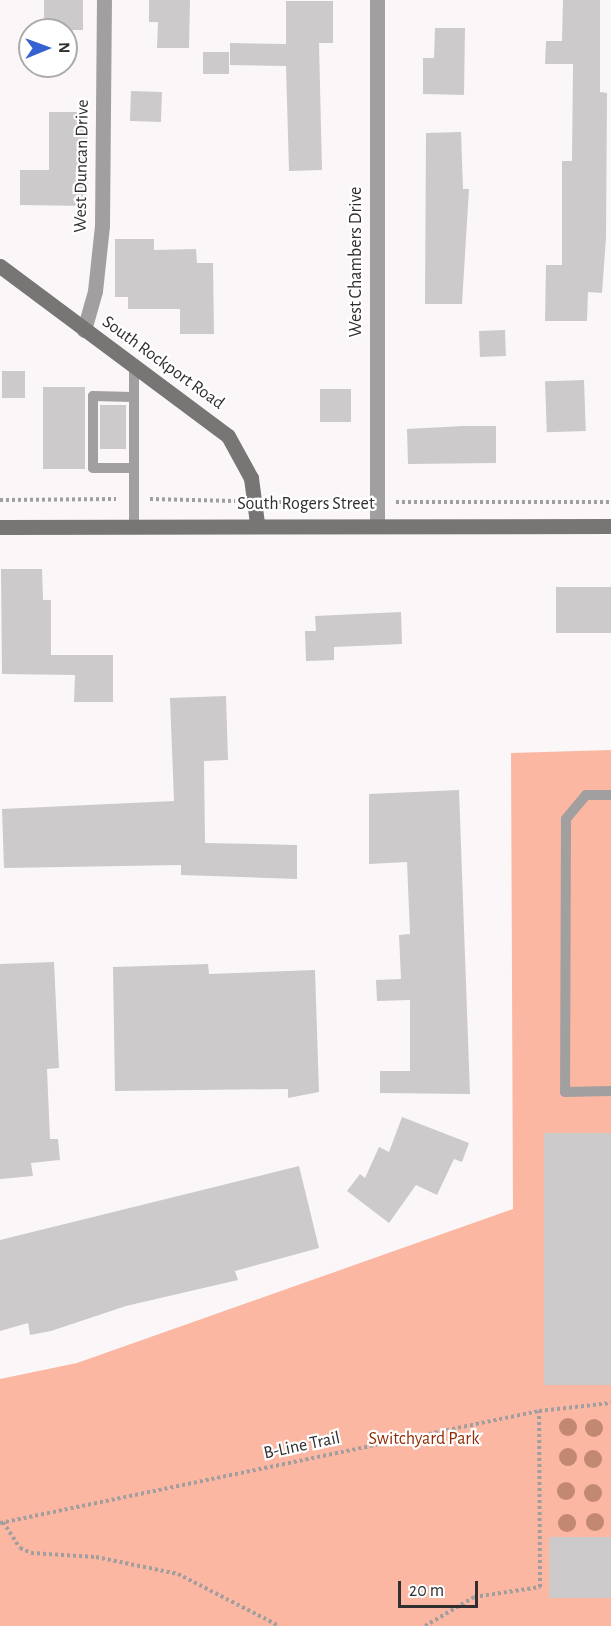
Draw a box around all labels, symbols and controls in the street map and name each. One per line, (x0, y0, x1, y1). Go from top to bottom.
north arrow (18, 18, 78, 78)
text: N (56, 42, 72, 53)
street label: West Duncan Drive (70, 99, 94, 233)
street label: West Chambers Drive (345, 187, 367, 337)
street label: South Rockport Road (98, 311, 228, 415)
street label: South Rogers Street (237, 493, 375, 515)
street label: B-Line Trail (262, 1427, 342, 1465)
park label: Switchyard Park (369, 1428, 479, 1450)
scale bar (401, 1569, 480, 1607)
text: 20 m (409, 1582, 444, 1600)

